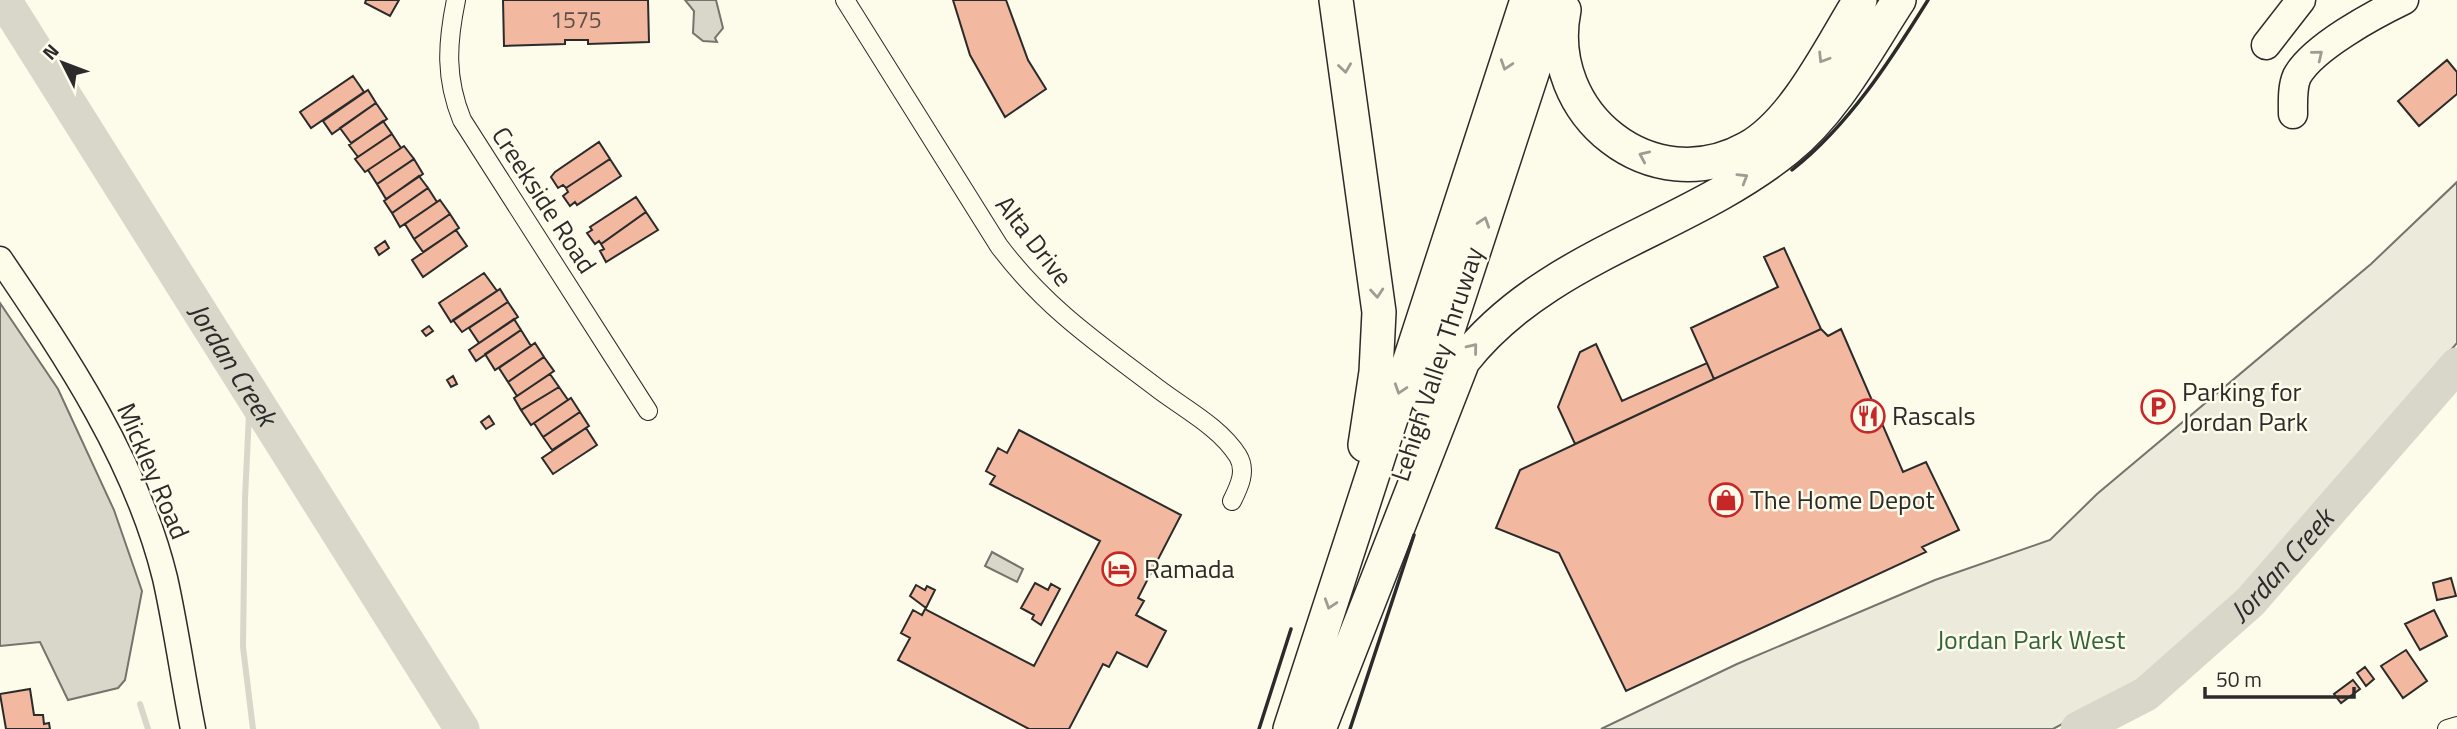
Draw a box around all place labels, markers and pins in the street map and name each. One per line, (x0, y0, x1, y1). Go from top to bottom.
place label: Parking for Jordan Park (2182, 372, 2308, 441)
parking icon: Parking for Jordan Park (2139, 388, 2177, 426)
place label: Rascals (1892, 396, 1976, 435)
restaurant icon: Rascals (1849, 397, 1887, 435)
place label: The Home Depot (1750, 480, 1935, 519)
shop icon: The Home Depot (1707, 481, 1745, 519)
place label: Ramada (1144, 549, 1235, 588)
hotel icon: Ramada (1100, 550, 1138, 588)

